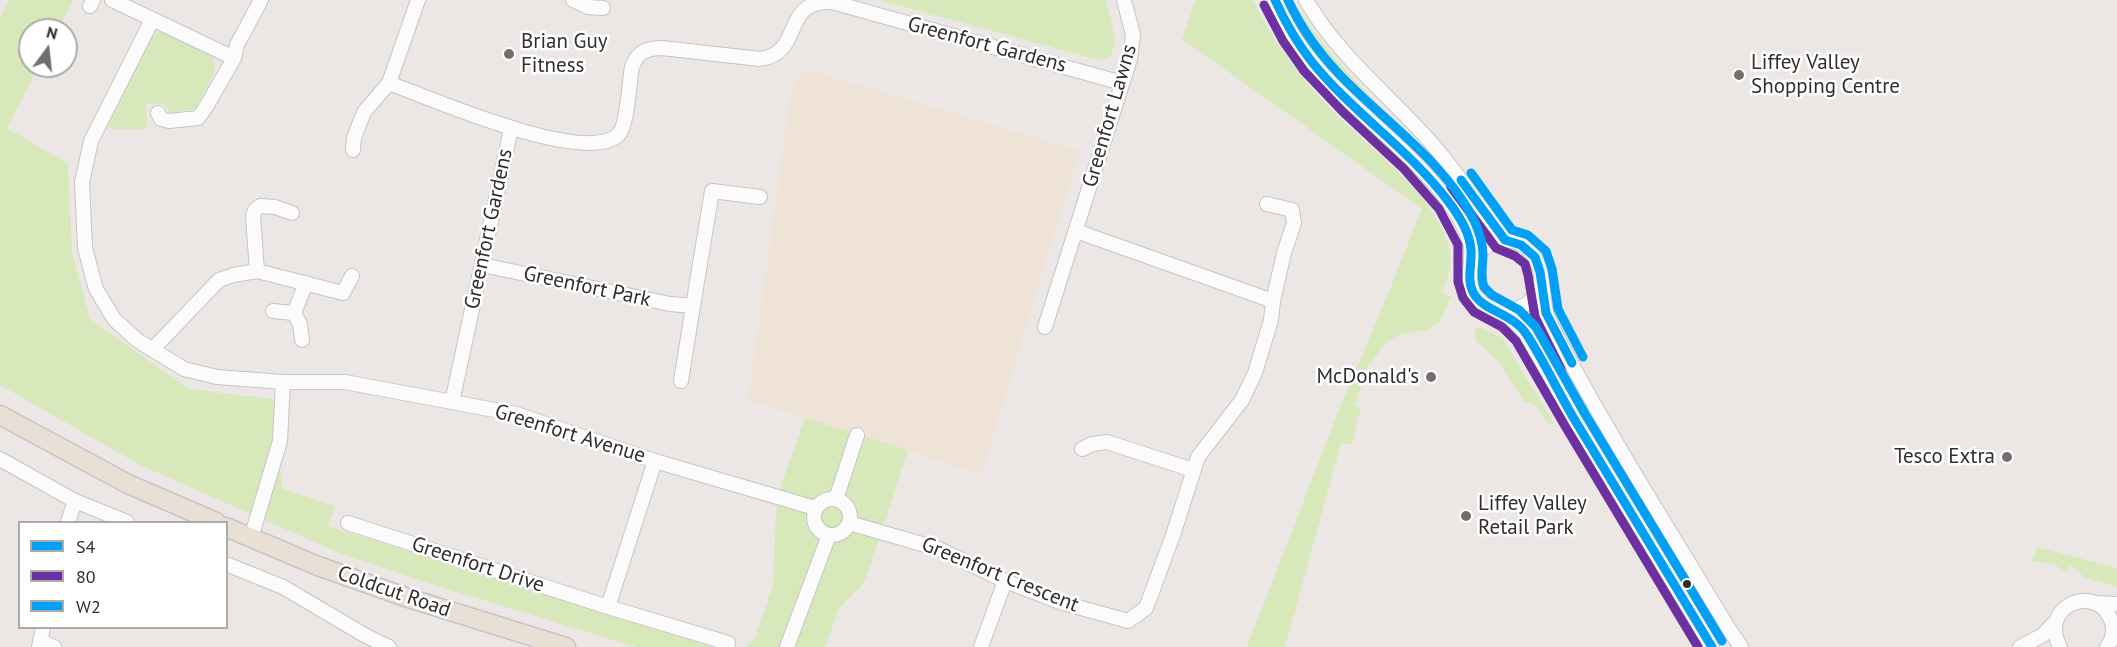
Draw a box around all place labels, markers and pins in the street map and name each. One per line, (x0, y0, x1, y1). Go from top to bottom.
place label: Brian Guy Fitness (521, 29, 607, 79)
marker: Brian Guy Fitness (502, 47, 516, 61)
place label: Liffey Valley Shopping Centre (1751, 50, 1900, 100)
marker: Liffey Valley Shopping Centre (1732, 68, 1746, 82)
place label: McDonald's (1316, 364, 1419, 390)
marker: McDonald's (1424, 370, 1438, 384)
place label: Tesco Extra (1894, 444, 1995, 470)
marker: Tesco Extra (2000, 450, 2014, 464)
place label: Liffey Valley Retail Park (1478, 491, 1587, 541)
marker: Liffey Valley Retail Park (1459, 509, 1473, 523)
unlabelled marker (1681, 578, 1693, 590)

